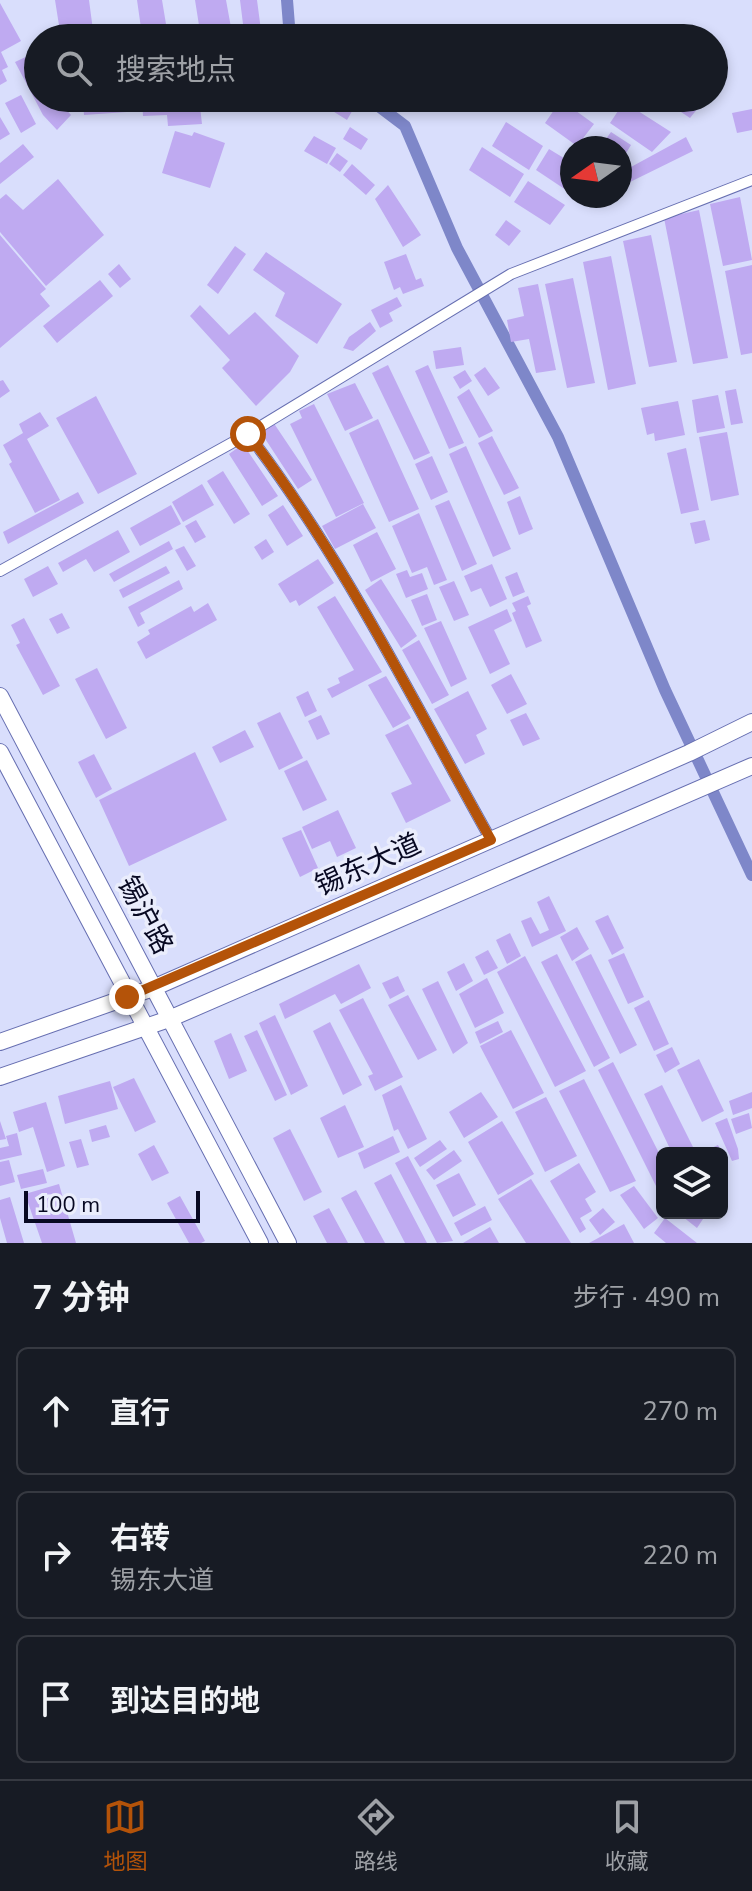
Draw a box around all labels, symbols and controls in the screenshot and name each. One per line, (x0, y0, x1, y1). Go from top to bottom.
search box (24, 24, 728, 112)
icon: search (52, 46, 96, 90)
text: 搜索地点 (116, 50, 236, 91)
north arrow (560, 136, 632, 208)
route start (230, 416, 266, 452)
street label: 锡东大道 (309, 825, 427, 905)
street label: 锡沪路 (109, 869, 181, 961)
route end (109, 979, 145, 1015)
map controls (656, 1147, 728, 1219)
button: layers (656, 1147, 728, 1219)
scale bar (24, 1187, 200, 1223)
text: 100 m (36, 1190, 100, 1220)
text: 7 分钟 (32, 1275, 130, 1321)
text: 步行 · 490 m (573, 1280, 720, 1315)
icon: ahead (34, 1389, 78, 1433)
text: 直行 (110, 1393, 170, 1434)
text: 270 m (642, 1394, 718, 1429)
text: 右转 (110, 1518, 170, 1559)
icon: right (34, 1533, 78, 1577)
text: 220 m (642, 1538, 718, 1573)
text: 锡东大道 (110, 1563, 214, 1598)
icon: arrive (34, 1677, 78, 1721)
text: 到达目的地 (110, 1681, 260, 1722)
tab: 地图 (103, 1795, 147, 1877)
tab: 路线 (354, 1795, 398, 1877)
tab: 收藏 (605, 1795, 649, 1877)

